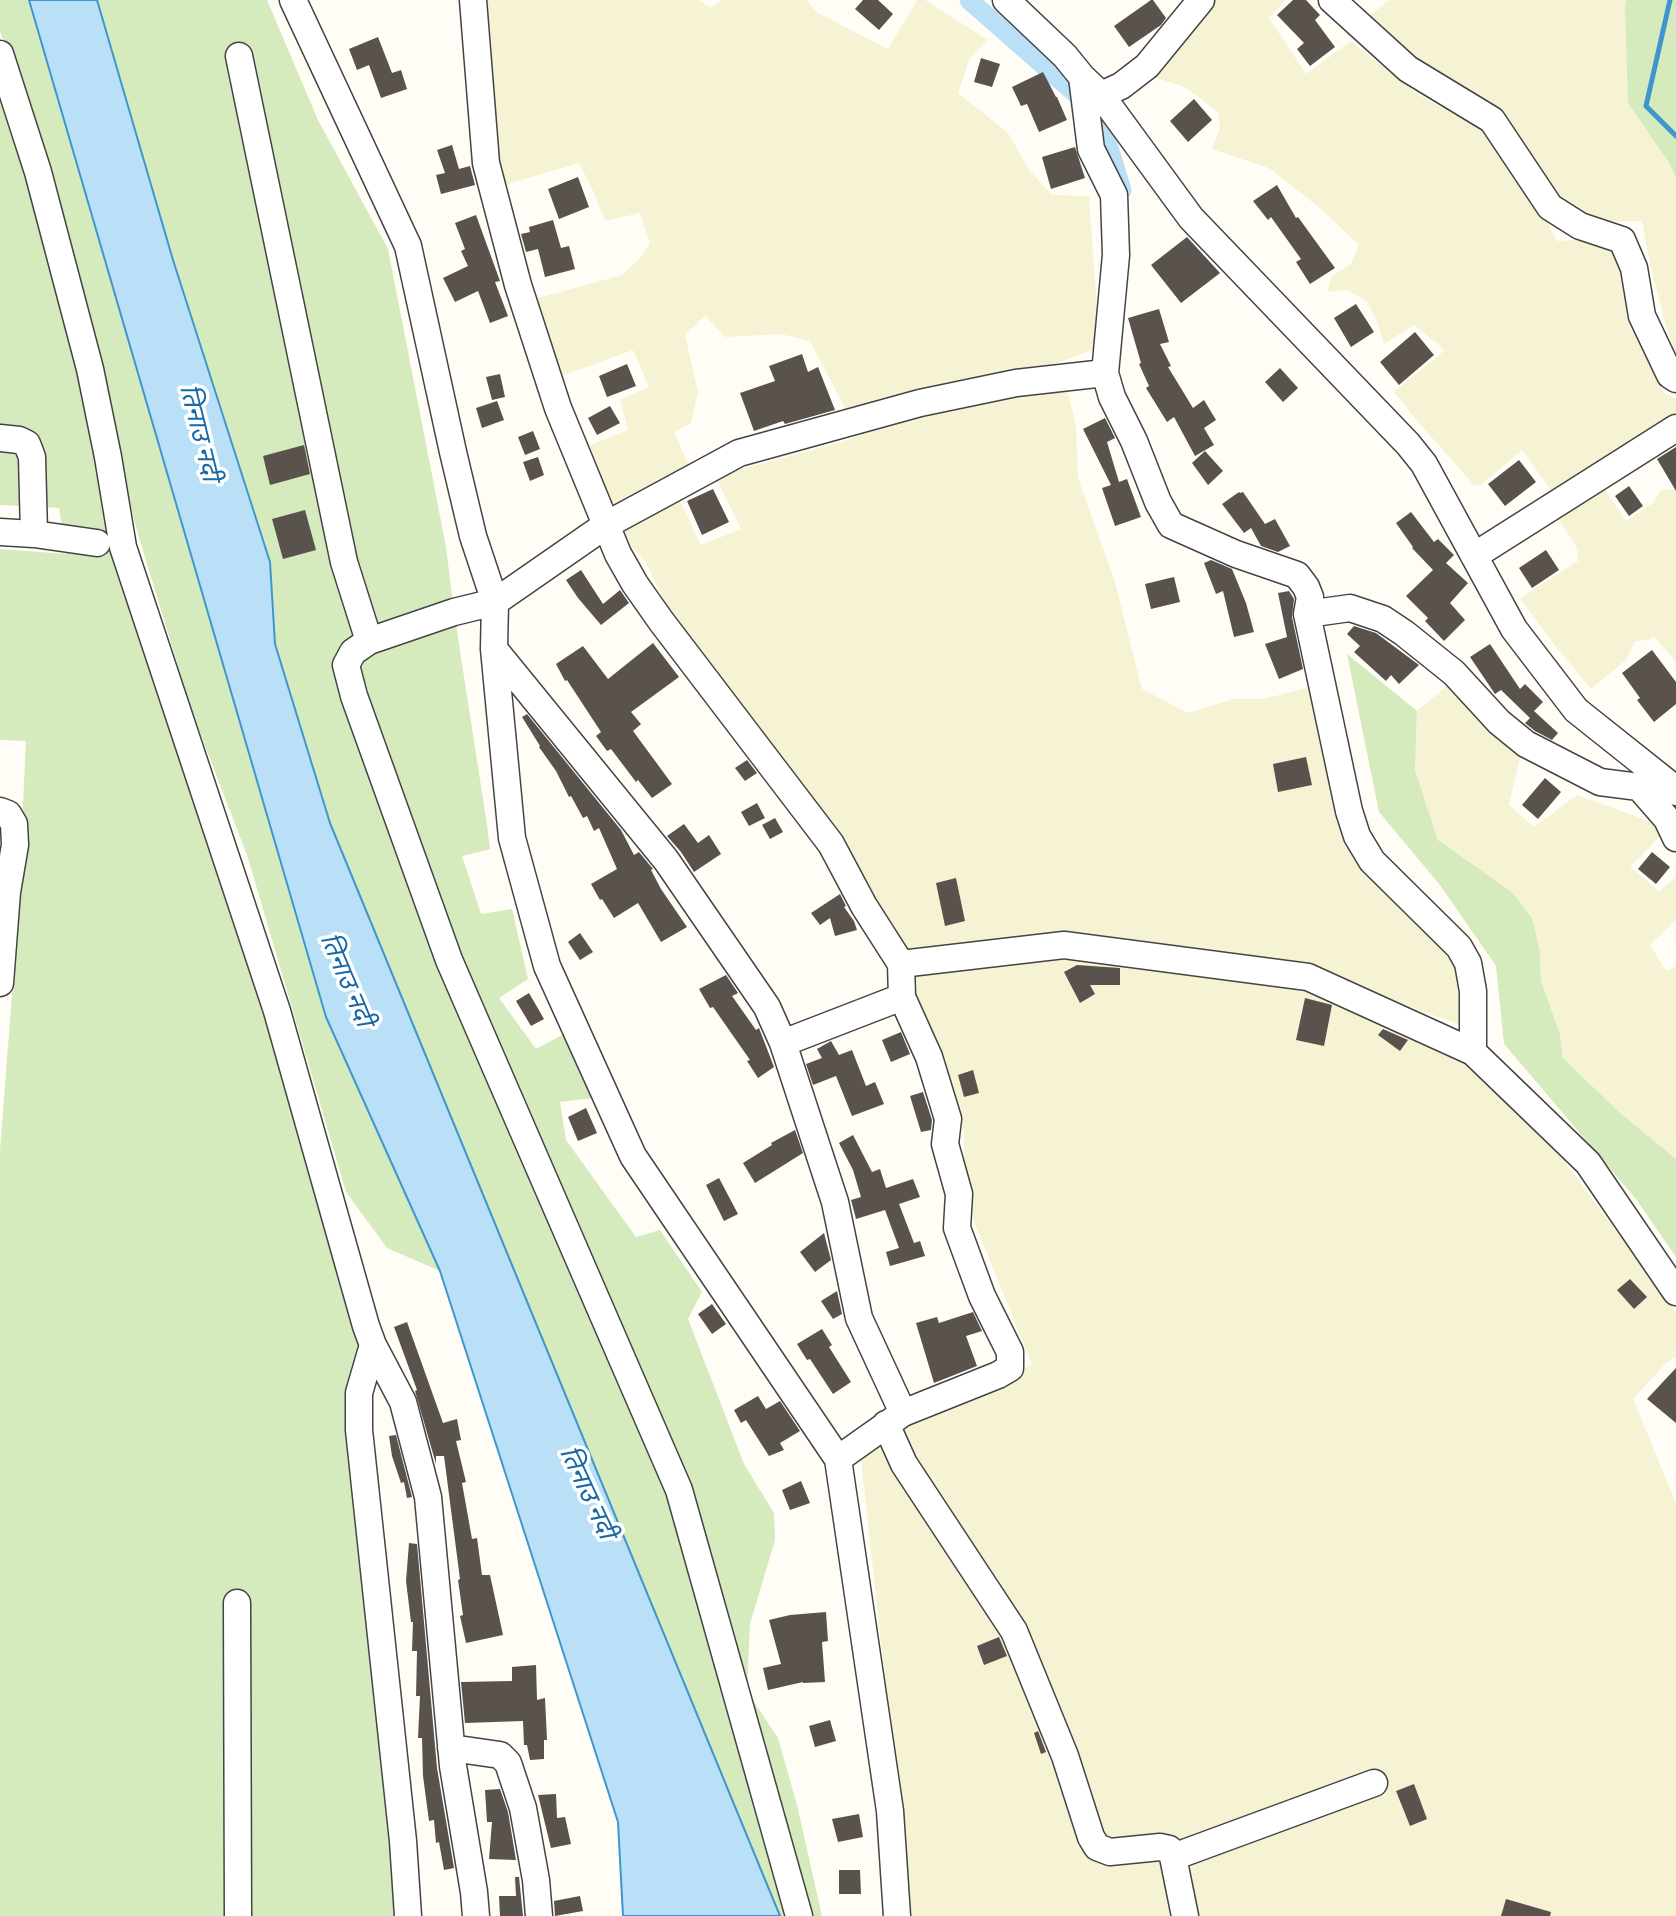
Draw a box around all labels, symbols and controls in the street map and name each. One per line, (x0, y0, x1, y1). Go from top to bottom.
water label: तिनाउ नदी (172, 382, 226, 484)
water label: तिनाउ नदी (312, 929, 380, 1031)
water label: तिनाउ नदी (552, 1442, 622, 1544)

